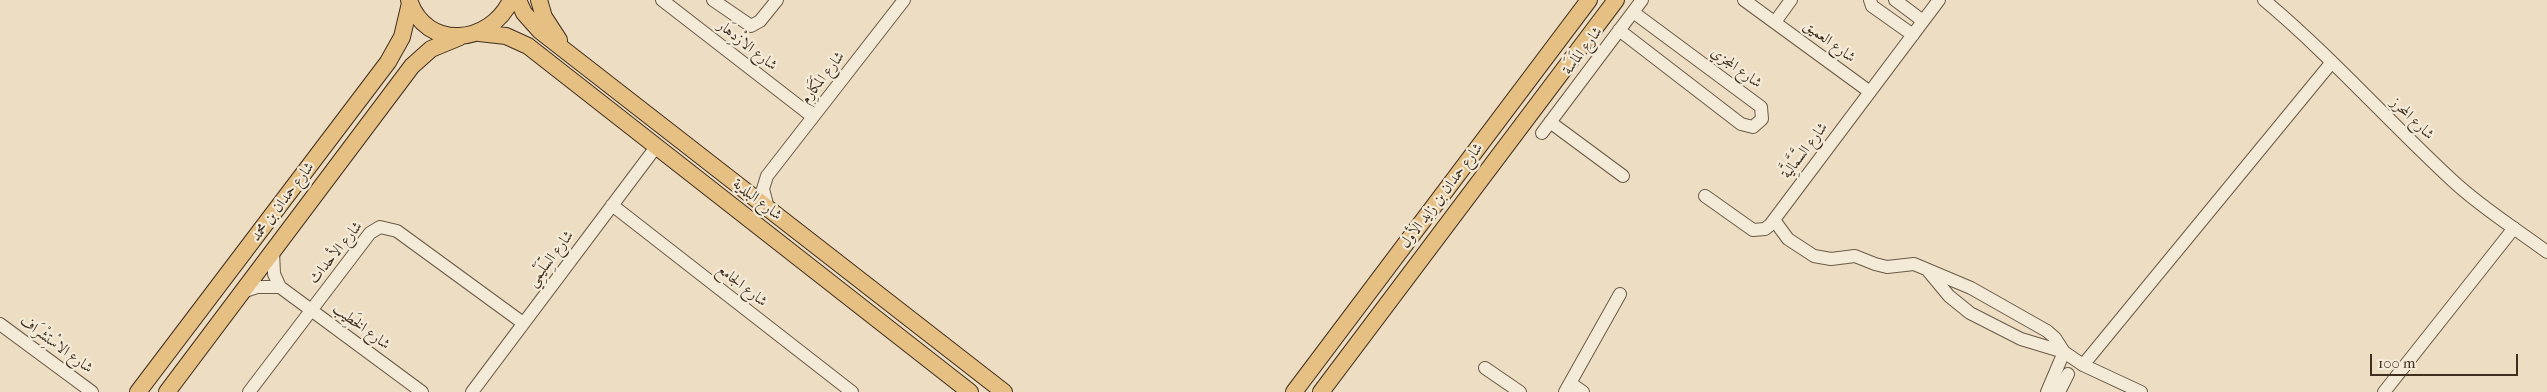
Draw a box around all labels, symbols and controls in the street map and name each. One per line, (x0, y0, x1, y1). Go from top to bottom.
street label: شارع الازْدِهَار (713, 17, 781, 75)
street label: شارع العميق (1799, 17, 1859, 67)
street label: شارع المَاسَة (1559, 23, 1607, 79)
street label: شارع المجزي (1707, 43, 1765, 93)
street label: شارع المَكَارِم (797, 48, 849, 108)
street label: شارع المحرز (2387, 94, 2437, 144)
street label: شارع السَّمَّالِيَّة (1778, 119, 1832, 183)
street label: شارع حمدان بن زايد الأول (1397, 140, 1487, 252)
street label: شارع حمدان بن محمد (247, 159, 319, 245)
street label: شارع البلدية (729, 175, 785, 225)
street label: شارع الأحداث (305, 218, 367, 288)
street label: شارع السِّلَيْمِي (524, 227, 578, 291)
street label: شارع الجامع (713, 261, 771, 311)
street label: شارع الخَطِيب (329, 300, 393, 354)
street label: شارع الاسْتِشْرَاف (16, 312, 96, 378)
scale bar (2372, 344, 2520, 376)
text: 100 m (2378, 354, 2416, 372)

